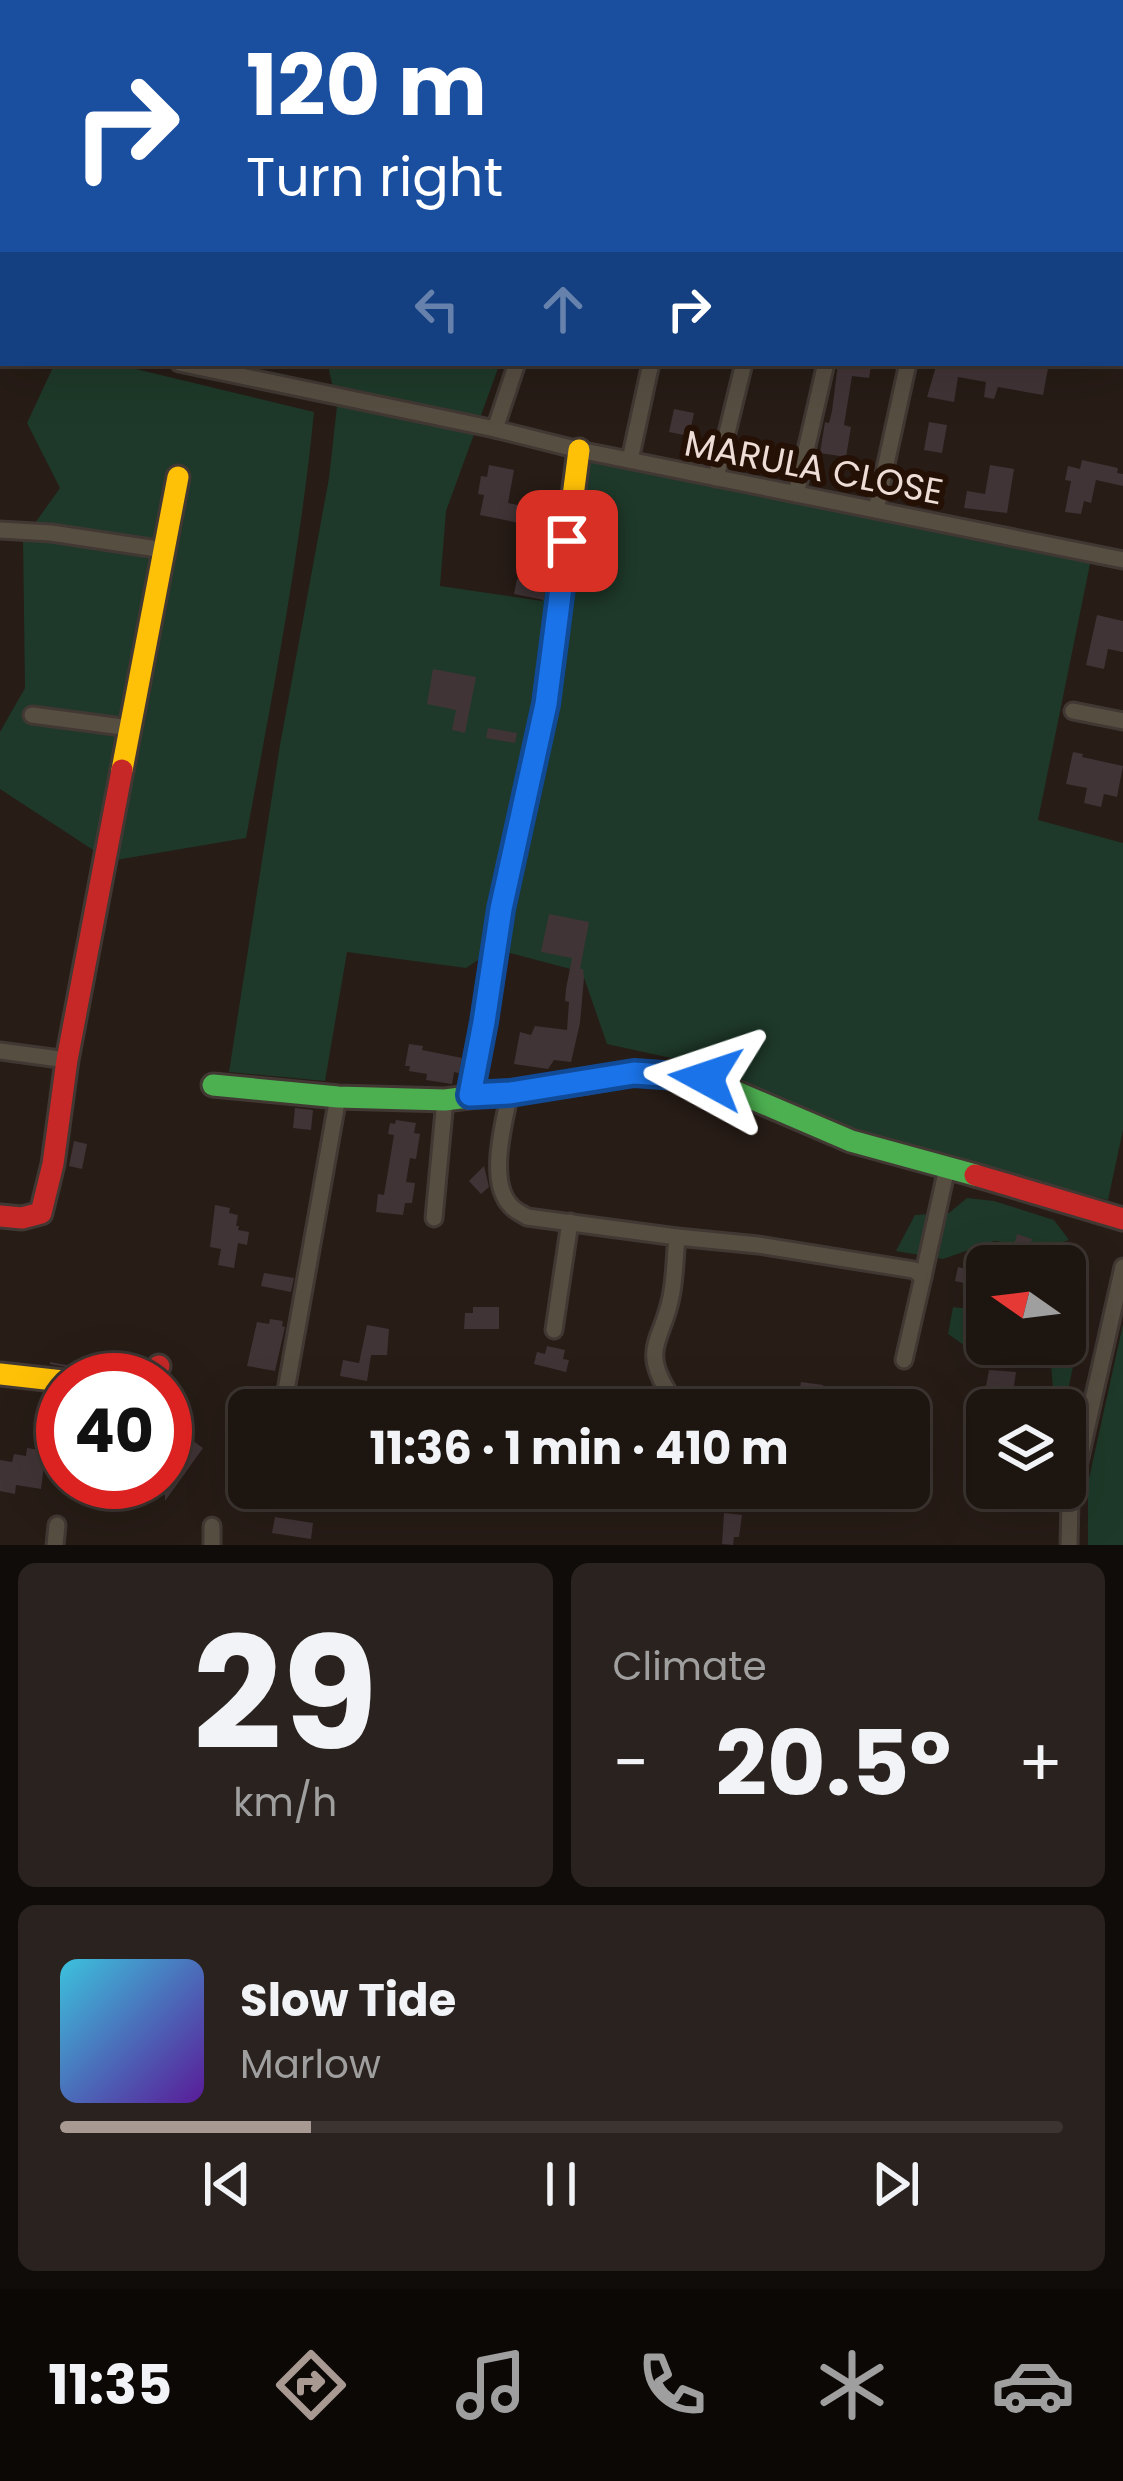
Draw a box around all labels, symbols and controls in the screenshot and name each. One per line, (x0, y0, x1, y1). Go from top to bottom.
text: 120 m (246, 27, 487, 144)
icon: right (48, 48, 204, 204)
text: Turn right (246, 139, 503, 215)
icon: left (404, 276, 470, 342)
icon: ahead (530, 276, 596, 342)
icon: right (656, 276, 722, 342)
street label: MARULA CLOSE (680, 417, 947, 518)
pin (516, 490, 618, 592)
icon: arrive (534, 508, 600, 574)
position arrow (643, 1015, 769, 1141)
north arrow (966, 1245, 1086, 1365)
map controls (966, 1245, 1086, 1509)
speed limit sign: 40 (36, 1353, 192, 1509)
button: layers (966, 1389, 1086, 1509)
text: 11:36 · 1 min · 410 m (369, 1417, 789, 1480)
text: 29 (193, 1585, 378, 1804)
text: Climate (613, 1639, 767, 1694)
text: 20.5° (716, 1700, 951, 1827)
text: − (613, 1717, 649, 1809)
text: + (1018, 1717, 1063, 1809)
text: km/h (233, 1775, 337, 1830)
text: Slow Tide (240, 1969, 456, 2032)
text: Marlow (240, 2037, 381, 2092)
icon: previous (194, 2151, 260, 2217)
icon: pause (528, 2151, 594, 2217)
icon: next (863, 2151, 929, 2217)
icon: directions (269, 2343, 353, 2427)
icon: music (449, 2343, 533, 2427)
icon: phone (630, 2343, 714, 2427)
icon: climate (810, 2343, 894, 2427)
icon: car (991, 2343, 1075, 2427)
text: 11:35 (48, 2347, 172, 2423)

